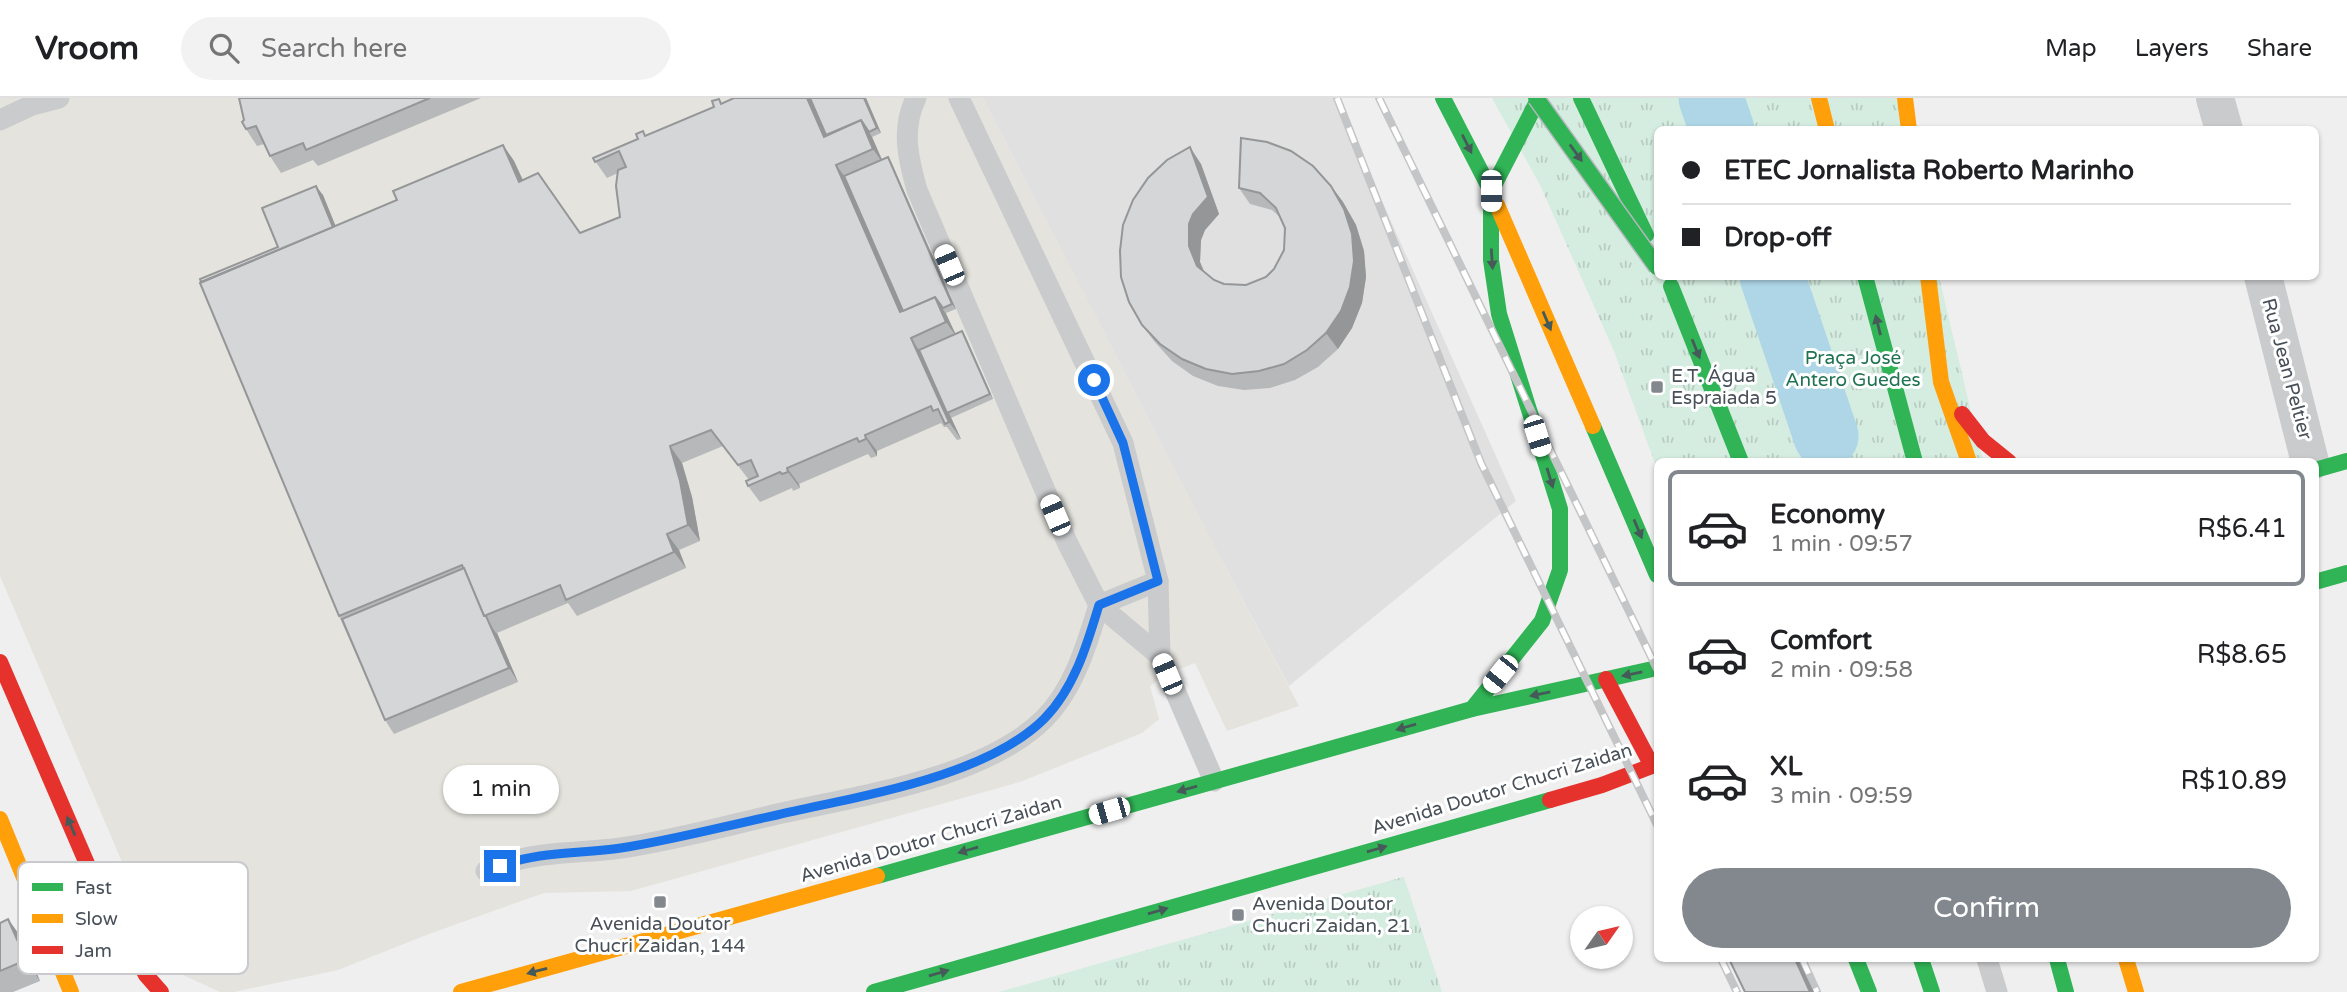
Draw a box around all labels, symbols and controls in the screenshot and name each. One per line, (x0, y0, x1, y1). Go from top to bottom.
search box (181, 17, 671, 80)
text: Vroom (35, 29, 139, 68)
icon: search (205, 29, 243, 67)
text: Search here (261, 33, 407, 64)
text: Map (2045, 34, 2097, 63)
text: Layers (2135, 34, 2209, 63)
text: Share (2247, 34, 2312, 63)
one-way arrow (1461, 134, 1472, 154)
one-way arrow (1569, 144, 1583, 163)
text: ETEC Jornalista Roberto Marinho (1724, 155, 2134, 186)
car (1481, 170, 1502, 212)
text: Drop-off (1724, 222, 1831, 253)
car (932, 242, 967, 288)
one-way arrow (1487, 248, 1498, 270)
street label: Rua Jean Peltier (2258, 296, 2317, 443)
one-way arrow (1542, 310, 1553, 331)
one-way arrow (1872, 314, 1883, 336)
one-way arrow (1691, 339, 1702, 360)
park label: Praça José Antero Guedes (1785, 347, 1921, 391)
route start (1078, 364, 1110, 396)
place label: E.T. Água Espraiada 5 (1671, 364, 1777, 409)
marker: E.T. Água Espraiada 5 (1649, 379, 1665, 395)
car (1521, 413, 1554, 459)
one-way arrow (1545, 468, 1556, 489)
car (1038, 492, 1073, 538)
icon: car (1686, 497, 1749, 560)
text: Economy (1770, 499, 1885, 530)
text: R$6.41 (2197, 513, 2287, 544)
one-way arrow (1633, 519, 1644, 540)
text: 1 min · 09:57 (1770, 530, 1913, 558)
icon: car (1686, 623, 1749, 686)
text: Comfort (1770, 625, 1872, 656)
text: R$8.65 (2197, 639, 2287, 670)
car (1150, 651, 1185, 697)
car (1479, 651, 1522, 697)
text: 2 min · 09:58 (1770, 656, 1913, 684)
one-way arrow (1621, 668, 1643, 679)
one-way arrow (1529, 688, 1551, 699)
one-way arrow (1395, 722, 1417, 733)
street label: Avenida Doutor Chucri Zaidan (1369, 739, 1635, 839)
icon: car (1686, 749, 1749, 812)
text: XL (1770, 751, 1802, 782)
callout: 1 min (442, 764, 558, 814)
text: R$10.89 (2181, 765, 2287, 796)
text: 1 min (470, 775, 532, 803)
text: 3 min · 09:59 (1770, 782, 1913, 810)
one-way arrow (1177, 784, 1198, 794)
street label: Avenida Doutor Chucri Zaidan (798, 791, 1064, 887)
car (1086, 795, 1133, 827)
one-way arrow (65, 816, 76, 837)
one-way arrow (1366, 843, 1388, 854)
one-way arrow (957, 845, 979, 856)
route end (484, 850, 516, 882)
legend (18, 862, 248, 974)
button: Confirm (1682, 868, 2291, 948)
text: Fast (75, 877, 112, 899)
place label: Avenida Doutor Chucri Zaidan, 21 (1252, 893, 1411, 937)
marker: Avenida Doutor Chucri Zaidan, 144 (652, 894, 668, 910)
one-way arrow (1147, 905, 1169, 916)
north arrow (1570, 906, 1633, 970)
map controls (1570, 906, 1633, 969)
marker: Avenida Doutor Chucri Zaidan, 21 (1230, 907, 1246, 923)
text: Slow (75, 908, 118, 930)
place label: Avenida Doutor Chucri Zaidan, 144 (575, 913, 745, 957)
text: Jam (75, 940, 112, 962)
one-way arrow (526, 966, 548, 977)
one-way arrow (929, 968, 950, 978)

